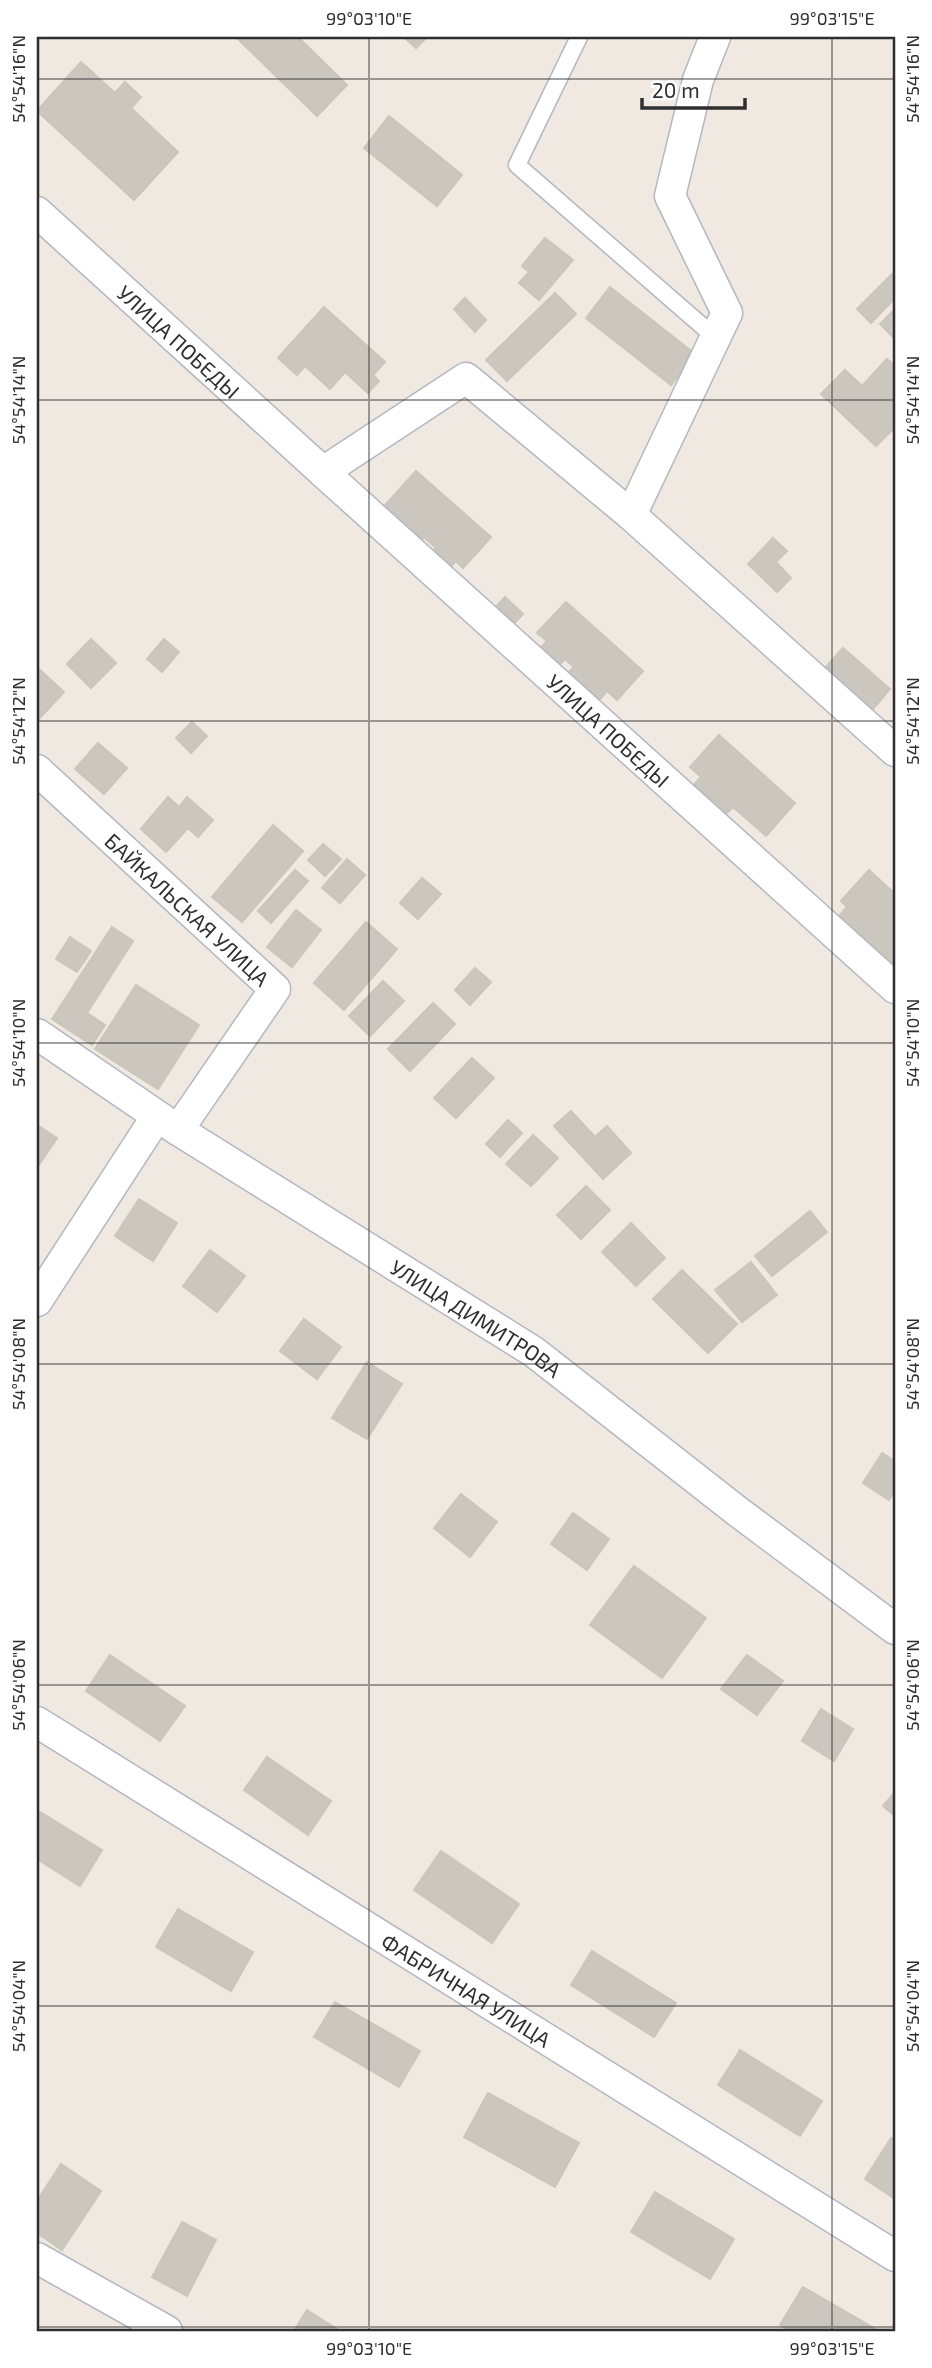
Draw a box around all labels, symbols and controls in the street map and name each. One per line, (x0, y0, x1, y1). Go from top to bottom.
text: 99°03'10"E (326, 7, 412, 29)
text: 99°03'15"E (790, 7, 875, 29)
text: 54°54'16"N (7, 35, 29, 123)
text: 54°54'16"N (901, 35, 923, 123)
scale bar (642, 66, 745, 110)
text: 20 m (652, 77, 700, 102)
street label: УЛИЦА ПОБЕДЫ (113, 279, 245, 403)
text: 54°54'14"N (7, 356, 29, 444)
text: 54°54'14"N (901, 356, 923, 444)
street label: УЛИЦА ПОБЕДЫ (543, 668, 675, 791)
text: 54°54'12"N (7, 677, 29, 765)
text: 54°54'12"N (901, 677, 923, 765)
street label: БАЙКАЛЬСКАЯ УЛИЦА (101, 827, 275, 990)
text: 54°54'10"N (7, 999, 29, 1087)
text: 54°54'10"N (901, 999, 923, 1087)
street label: УЛИЦА ДИМИТРОВА (386, 1253, 567, 1382)
text: 54°54'08"N (7, 1318, 29, 1410)
text: 54°54'08"N (901, 1318, 923, 1410)
text: 54°54'06"N (7, 1639, 29, 1731)
text: 54°54'06"N (901, 1639, 923, 1731)
street label: ФАБРИЧНАЯ УЛИЦА (378, 1927, 556, 2051)
text: 54°54'04"N (7, 1960, 29, 2052)
text: 54°54'04"N (901, 1960, 923, 2052)
text: 99°03'10"E (326, 2337, 412, 2359)
text: 99°03'15"E (790, 2337, 875, 2359)

